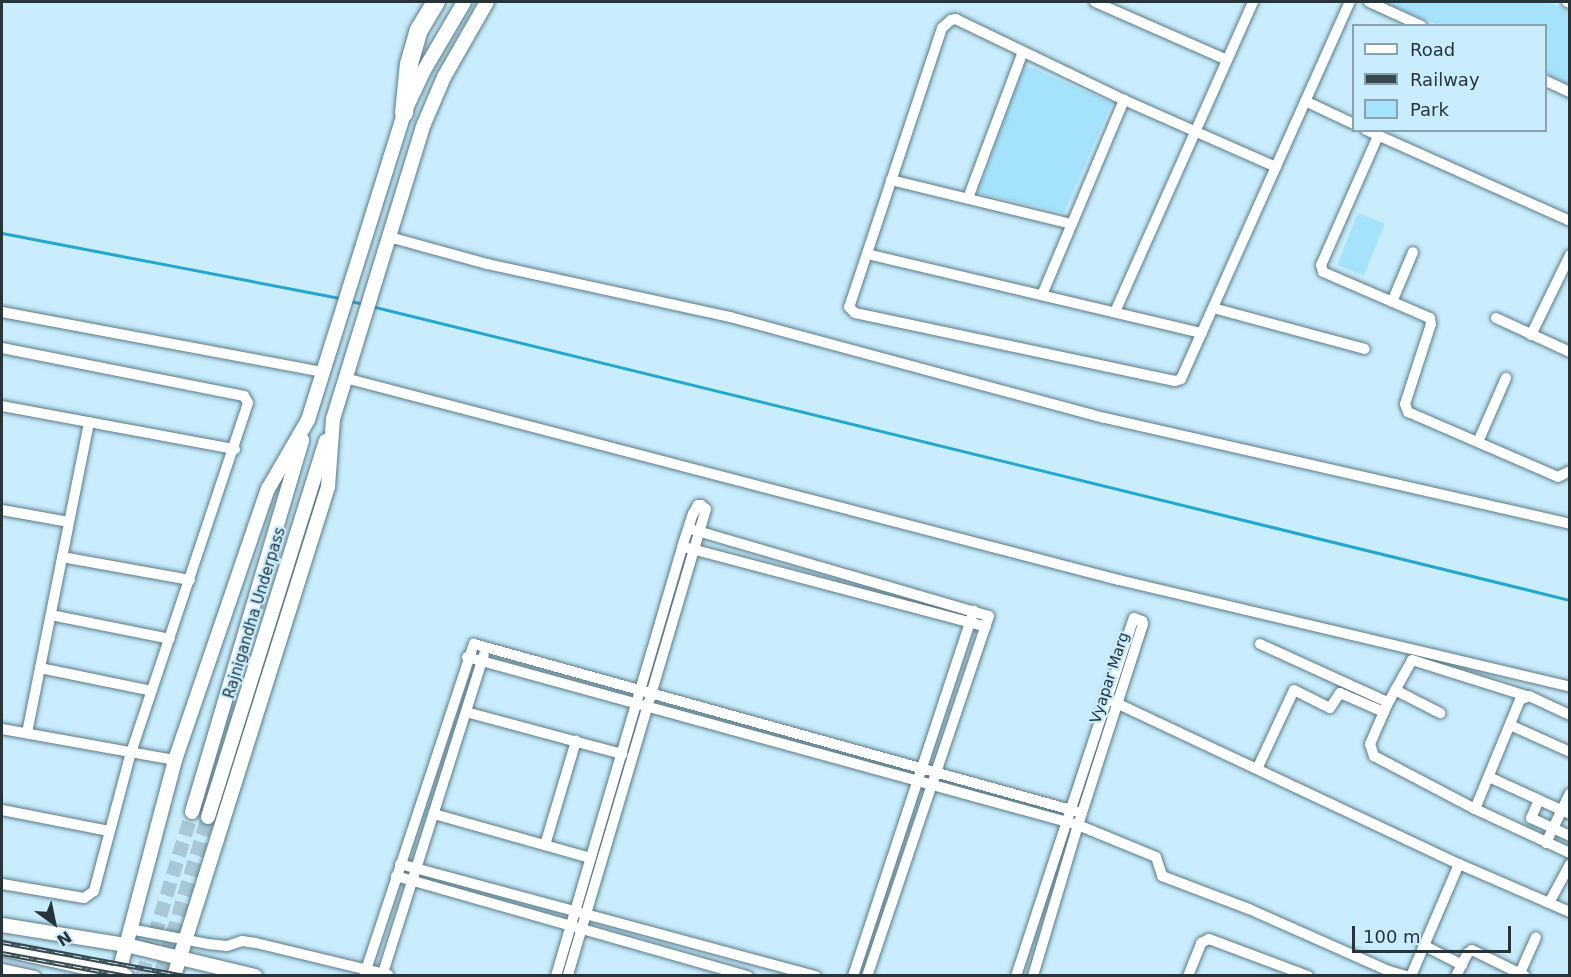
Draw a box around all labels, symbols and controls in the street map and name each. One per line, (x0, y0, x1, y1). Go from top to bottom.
legend (1352, 24, 1547, 132)
text: Road (1410, 39, 1455, 60)
text: Railway (1410, 69, 1480, 90)
text: Park (1410, 99, 1449, 120)
street label: Rajnigandha Underpass (220, 525, 290, 701)
street label: Vyapar Marg (1087, 630, 1133, 726)
north arrow (24, 893, 84, 953)
scale bar (1355, 914, 1514, 952)
text: 100 m (1363, 926, 1421, 947)
text: N (53, 927, 75, 950)

